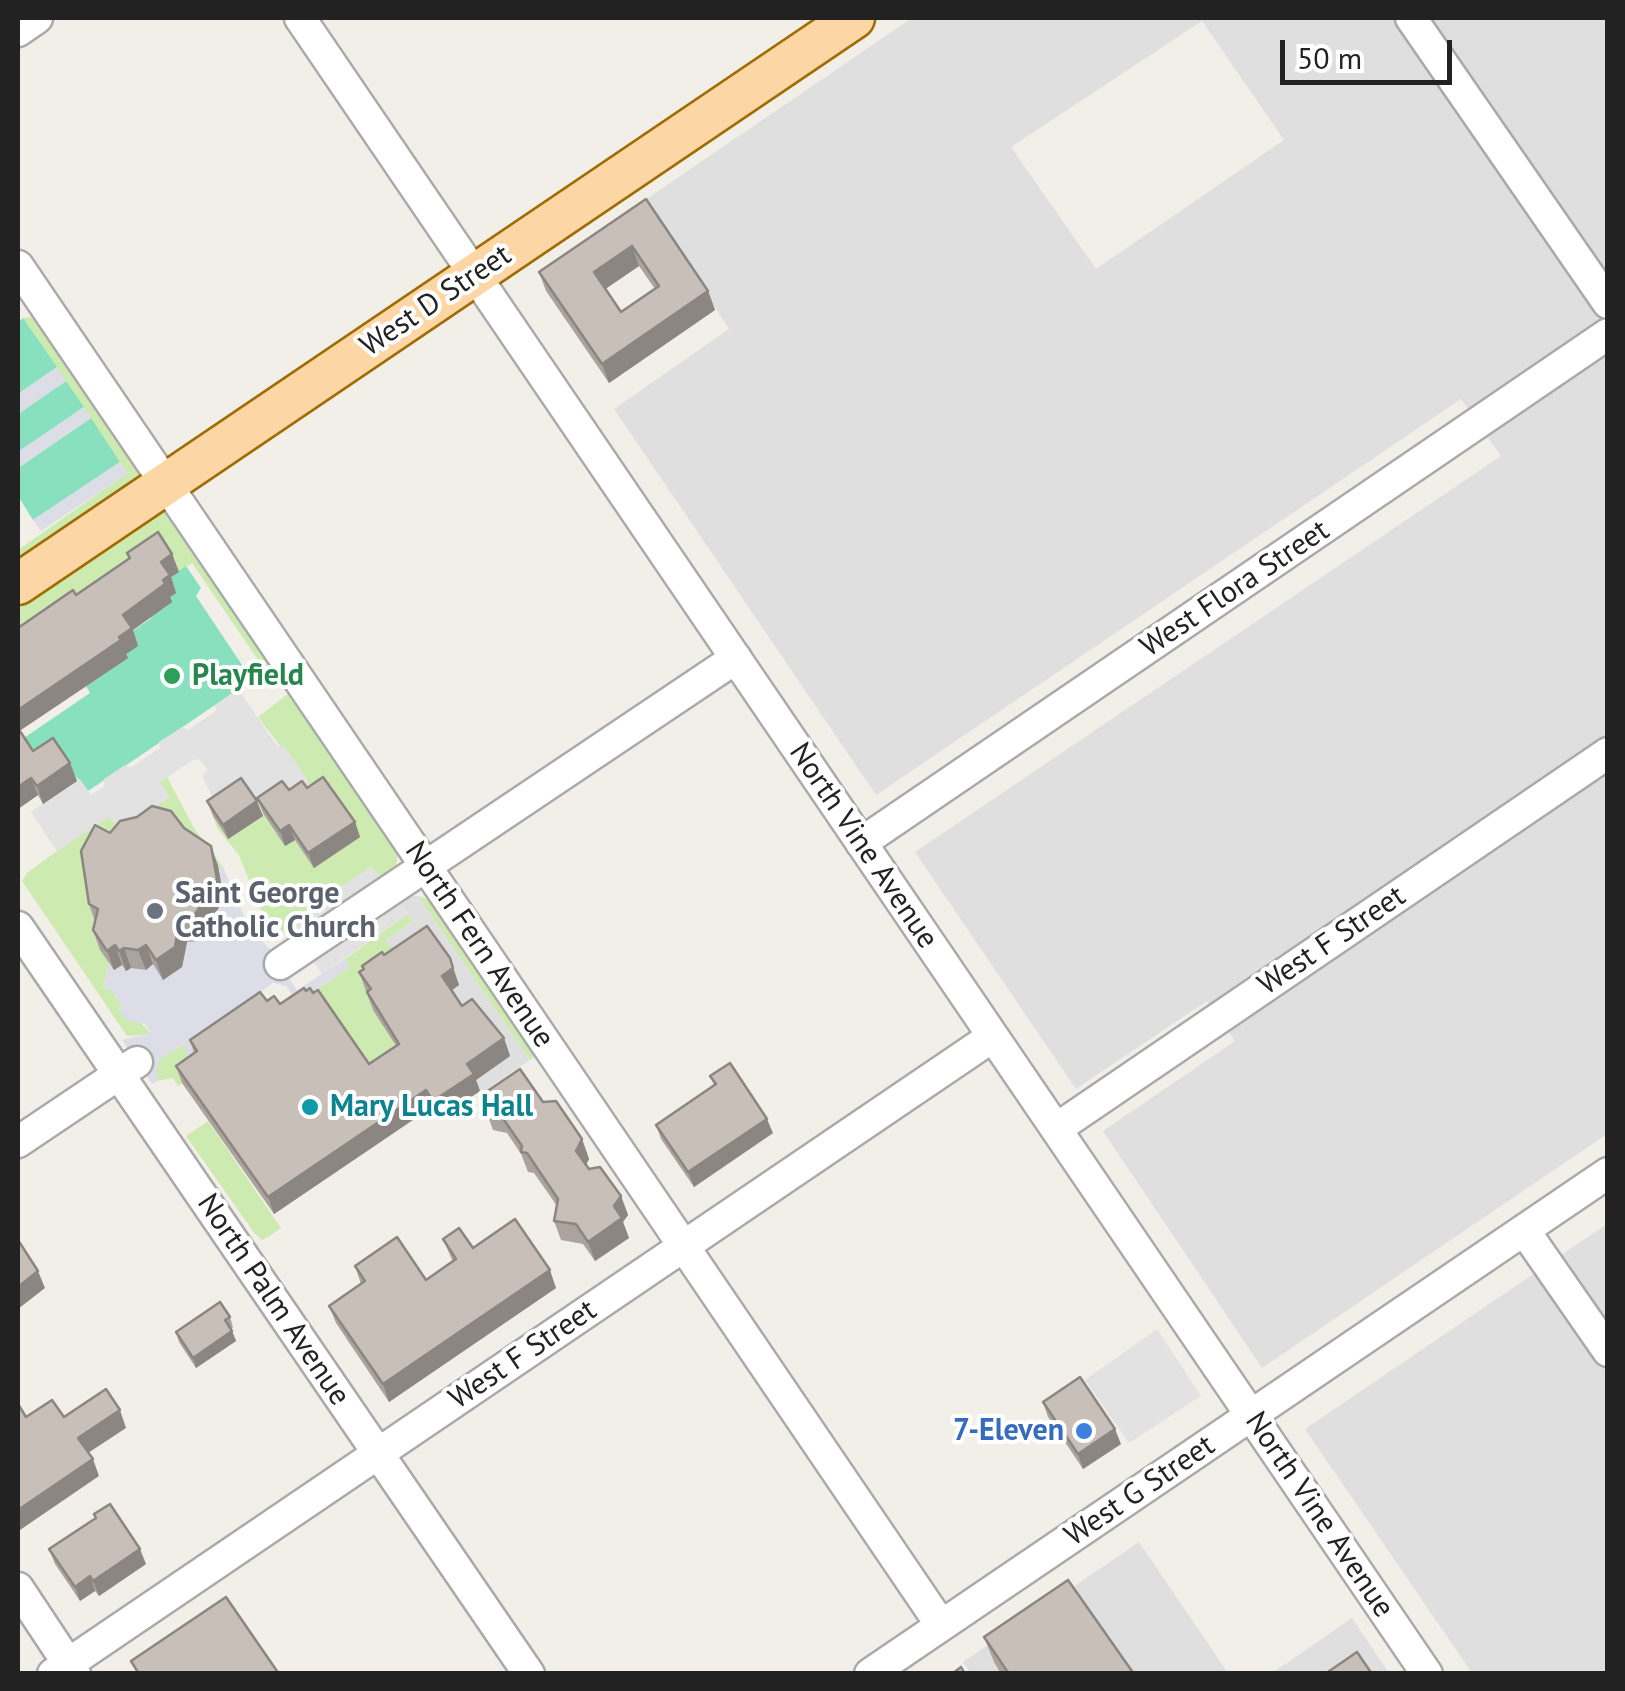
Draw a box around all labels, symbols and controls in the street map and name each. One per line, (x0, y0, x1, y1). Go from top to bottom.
scale bar (1285, 20, 1458, 82)
text: 50 m (1297, 38, 1362, 77)
street label: West D Street (354, 237, 518, 365)
street label: West Flora Street (1134, 513, 1336, 665)
place label: Playfield (192, 658, 304, 694)
marker: Playfield (161, 665, 183, 687)
street label: North Vine Avenue (781, 736, 945, 956)
street label: North Fern Avenue (397, 835, 561, 1055)
place label: Saint George Catholic Church (175, 876, 376, 946)
street label: West F Street (1252, 879, 1412, 1003)
marker: Saint George Catholic Church (144, 900, 166, 922)
place label: Mary Lucas Hall (330, 1089, 533, 1125)
marker: Mary Lucas Hall (299, 1096, 321, 1118)
street label: North Palm Avenue (189, 1187, 357, 1413)
street label: West F Street (443, 1293, 603, 1417)
street label: North Vine Avenue (1237, 1405, 1401, 1625)
place label: 7-Eleven (953, 1413, 1064, 1449)
marker: 7-Eleven (1073, 1420, 1095, 1442)
street label: West G Street (1058, 1428, 1222, 1554)

